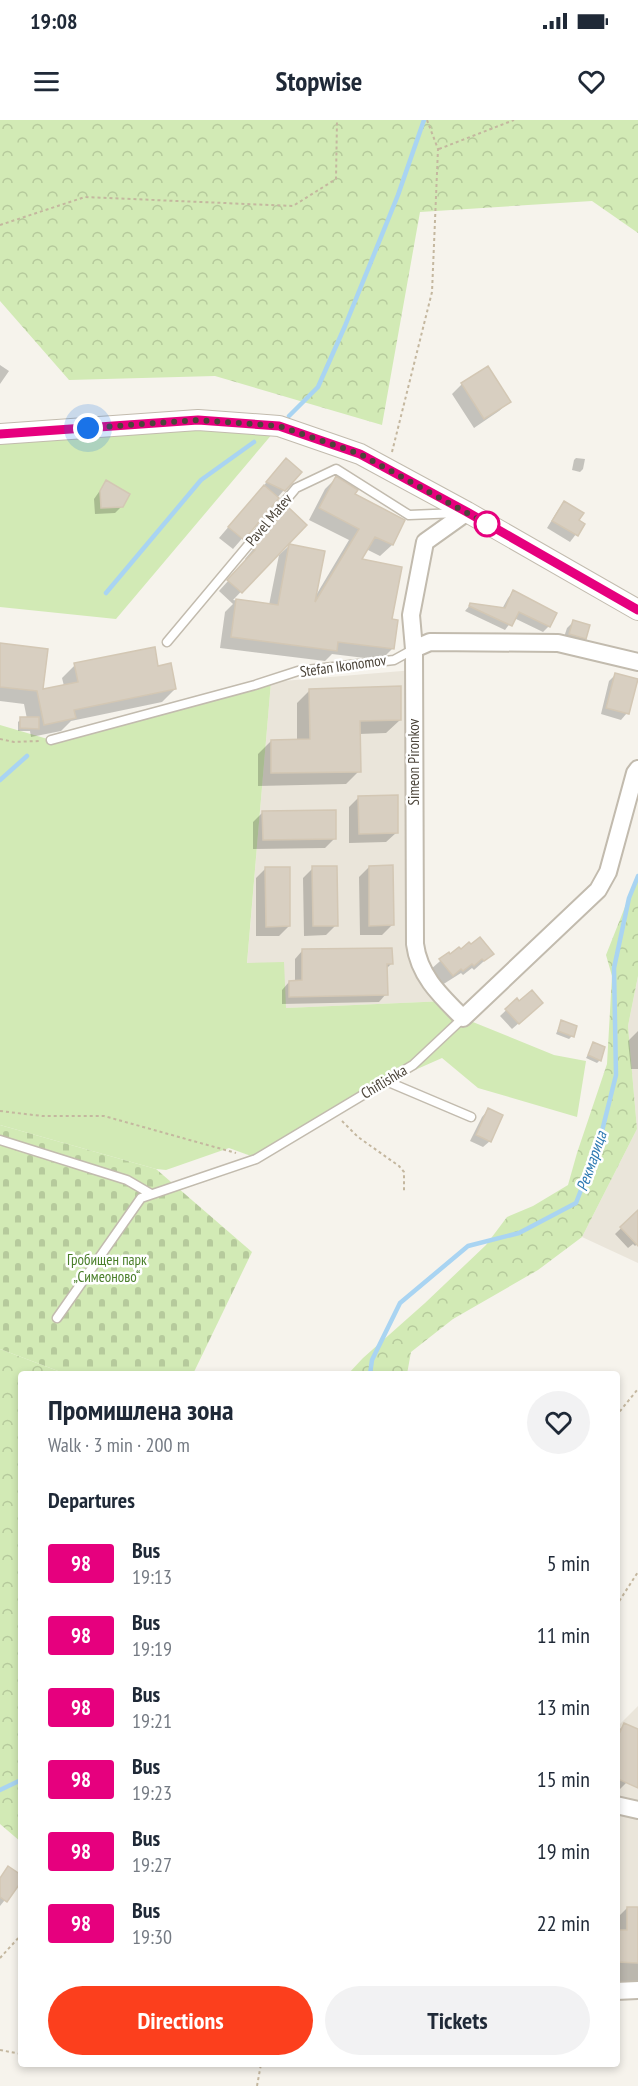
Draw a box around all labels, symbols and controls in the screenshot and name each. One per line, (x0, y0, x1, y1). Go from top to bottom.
text: 19:08 (30, 7, 78, 35)
text: Stopwise (276, 64, 362, 98)
icon: menu (30, 65, 63, 98)
icon: heart (575, 65, 608, 98)
your location (73, 413, 103, 443)
street label: Pavel Matev (241, 490, 296, 550)
unlabelled marker (474, 511, 500, 537)
street label: Stefan Ikonomov (299, 650, 387, 681)
street label: Simeon Pironkov (404, 718, 423, 805)
street label: Chiflishka (357, 1060, 410, 1103)
water label: Рекмарица (571, 1127, 611, 1193)
park label: Гробищен парк „Симеоново“ (67, 1250, 147, 1286)
text: Промишлена зона (48, 1391, 234, 1428)
button: heart (527, 1391, 590, 1454)
text: Walk · 3 min · 200 m (48, 1432, 190, 1458)
text: Departures (48, 1486, 135, 1514)
text: Bus (132, 1536, 160, 1564)
text: 5 min (547, 1549, 590, 1577)
text: 98 (71, 1550, 91, 1577)
text: 19:13 (132, 1564, 172, 1590)
text: Bus (132, 1608, 160, 1636)
text: 11 min (537, 1621, 590, 1649)
text: 98 (71, 1622, 91, 1649)
text: 19:19 (132, 1636, 172, 1662)
text: Bus (132, 1680, 160, 1708)
text: 13 min (537, 1693, 590, 1721)
text: 98 (71, 1694, 91, 1721)
text: 19:21 (132, 1708, 172, 1734)
text: Bus (132, 1752, 160, 1780)
text: 15 min (537, 1765, 590, 1793)
text: 98 (71, 1766, 91, 1793)
text: 19:23 (132, 1780, 172, 1806)
text: Bus (132, 1824, 160, 1852)
text: 19 min (537, 1837, 590, 1865)
text: 98 (71, 1838, 91, 1865)
text: 19:27 (132, 1852, 172, 1878)
text: Bus (132, 1896, 160, 1924)
text: 22 min (537, 1909, 590, 1937)
text: 98 (71, 1910, 91, 1937)
text: 19:30 (132, 1924, 172, 1950)
button: Directions (48, 1986, 313, 2055)
button: Tickets (325, 1986, 590, 2055)

